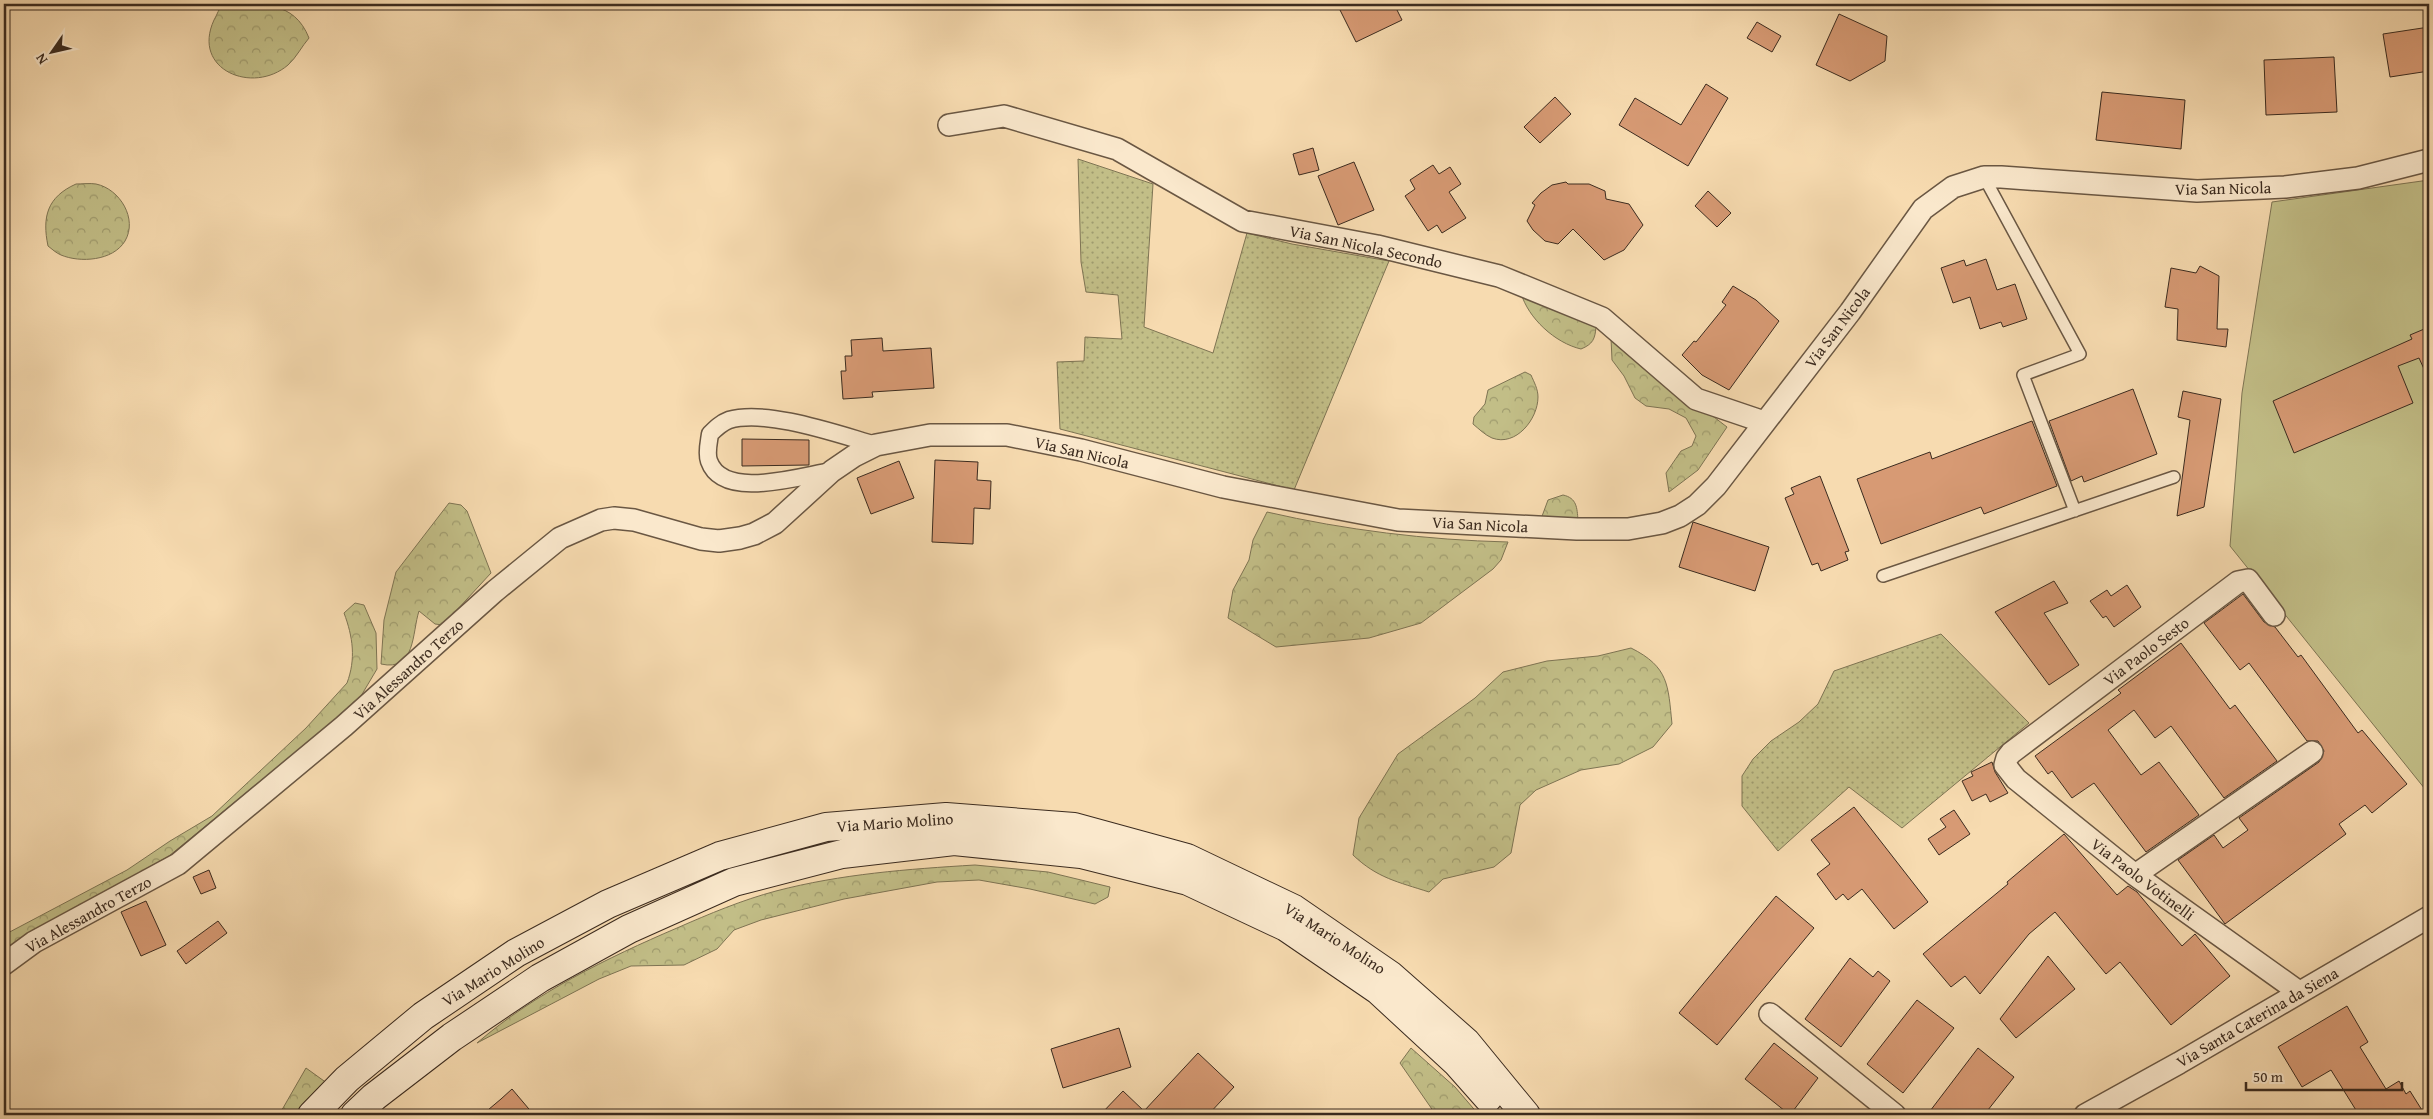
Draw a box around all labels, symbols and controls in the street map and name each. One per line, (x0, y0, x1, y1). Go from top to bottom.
north arrow (28, 28, 78, 78)
text: N (30, 49, 52, 69)
street label: Via San Nicola (2175, 175, 2272, 201)
street label: Via San Nicola Secondo (1287, 218, 1445, 274)
street label: Via San Nicola (1798, 281, 1876, 373)
street label: Via San Nicola (1032, 429, 1132, 475)
street label: Via San Nicola (1431, 509, 1529, 539)
street label: Via Paolo Sesto (2098, 611, 2194, 691)
street label: Via Alessandro Terzo (348, 613, 468, 725)
street label: Via Mario Molino (836, 806, 954, 838)
street label: Via Paolo Votinelli (2086, 832, 2200, 926)
street label: Via Alessandro Terzo (20, 869, 156, 959)
street label: Via Mario Molino (1279, 896, 1391, 980)
street label: Via Mario Molino (437, 930, 549, 1012)
street label: Via Santa Caterina da Siena (2171, 960, 2343, 1073)
scale bar (2246, 1059, 2402, 1091)
text: 50 m (2253, 1066, 2284, 1087)

